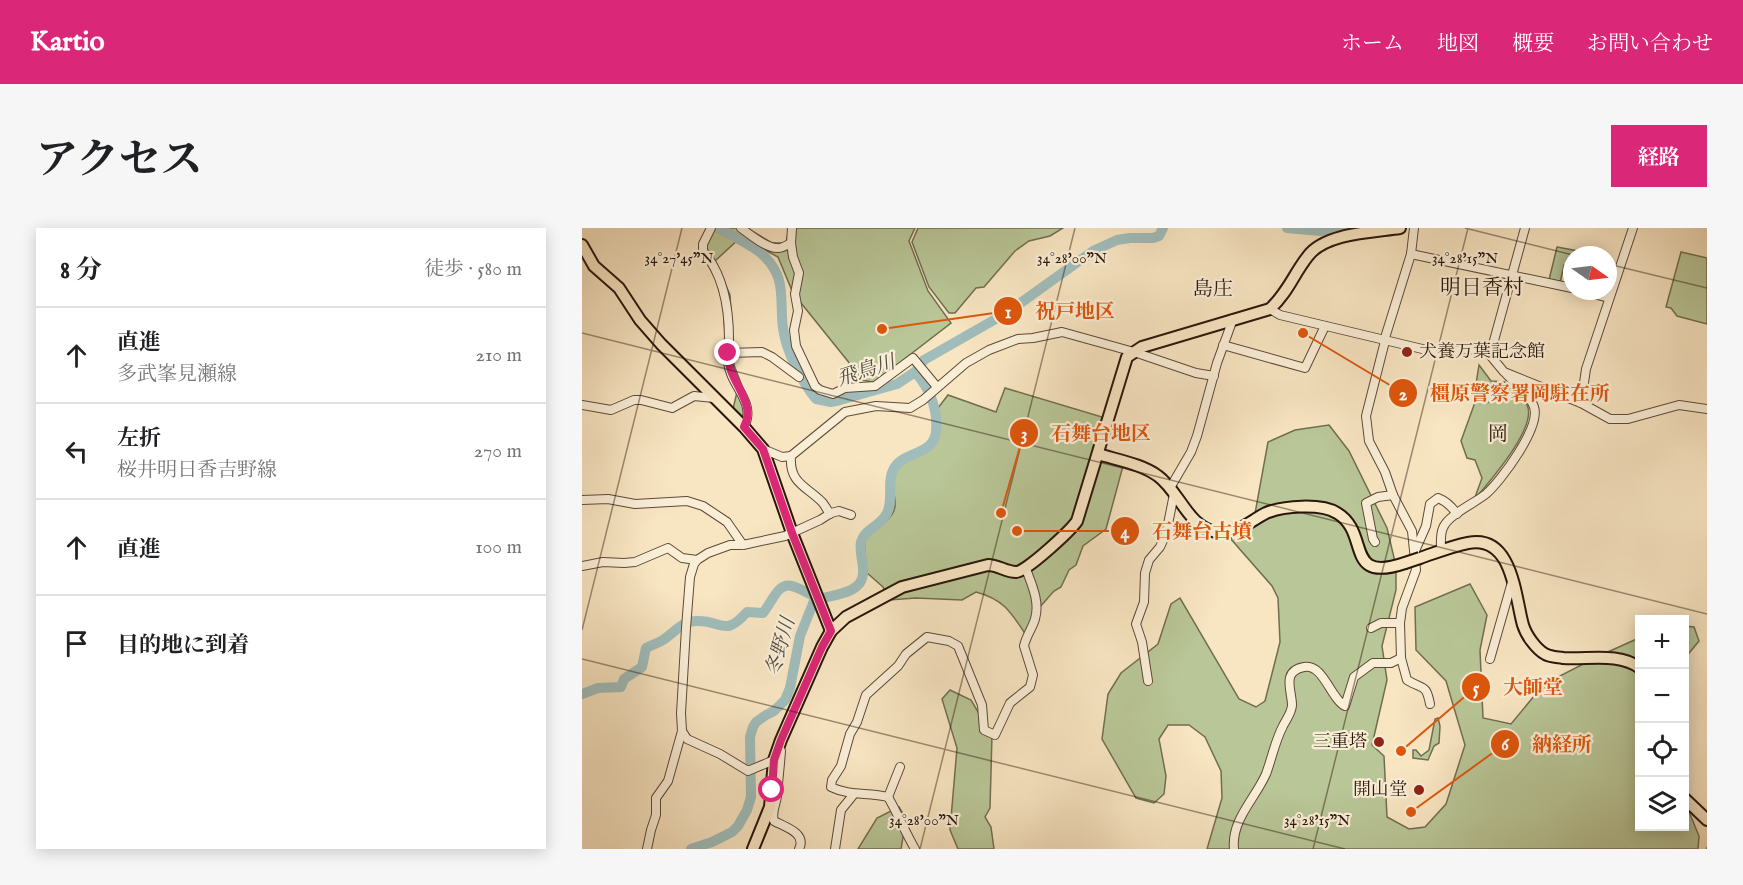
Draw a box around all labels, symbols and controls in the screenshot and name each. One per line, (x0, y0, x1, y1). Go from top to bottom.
text: Kartio (30, 25, 105, 60)
text: ホーム (1341, 31, 1404, 58)
text: 地図 (1437, 31, 1479, 58)
text: 概要 (1512, 31, 1554, 58)
text: お問い合わせ (1587, 31, 1713, 58)
button: 経路 (1611, 125, 1707, 187)
text: アクセス (36, 135, 203, 188)
north arrow (1563, 246, 1617, 300)
text: 34°27'45"N (645, 249, 713, 268)
text: 34°28'00"N (1037, 249, 1107, 268)
text: 34°28'15"N (1432, 249, 1498, 268)
text: 8 分 (60, 254, 102, 287)
text: 徒歩 · 580 m (424, 257, 522, 282)
district label: 明日香村 (1440, 275, 1524, 302)
district label: 島庄 (1193, 277, 1233, 302)
callout: 祝戸地区 (993, 292, 1127, 330)
text: 祝戸地区 (1035, 300, 1115, 325)
text: 1 (1005, 302, 1012, 325)
text: 直進 (117, 329, 161, 357)
icon: ahead (60, 339, 93, 372)
route end (714, 339, 740, 365)
place label: 犬養万葉記念館 (1419, 341, 1545, 364)
text: 210 m (476, 343, 522, 368)
marker: 犬養万葉記念館 (1400, 345, 1414, 359)
water label: 飛鳥川 (834, 349, 900, 392)
text: 多武峯見瀬線 (117, 362, 237, 387)
callout: 橿原警察署岡駐在所 (1388, 374, 1622, 412)
text: 橿原警察署岡駐在所 (1430, 382, 1610, 407)
text: 2 (1399, 384, 1408, 407)
callout: 石舞台地区 (1009, 414, 1163, 452)
text: 石舞台地区 (1051, 422, 1151, 447)
district label: 岡 (1488, 422, 1508, 447)
text: 3 (1021, 424, 1027, 447)
text: 左折 (117, 425, 161, 453)
icon: left (60, 435, 93, 468)
text: 270 m (474, 439, 522, 464)
text: 桜井明日香吉野線 (117, 458, 277, 483)
callout: 石舞台古墳 (1110, 512, 1264, 550)
text: 石舞台古墳 (1152, 520, 1252, 545)
text: 4 (1121, 522, 1131, 545)
icon: ahead (60, 531, 93, 564)
text: 100 m (475, 535, 522, 560)
text: 直進 (117, 536, 161, 564)
water label: 冬野川 (761, 613, 802, 679)
map controls (1635, 615, 1689, 831)
button: + (1635, 615, 1689, 669)
icon: arrive (60, 627, 93, 660)
text: 目的地に到着 (117, 632, 249, 660)
callout: 大師堂 (1461, 668, 1575, 706)
button: − (1635, 669, 1689, 723)
text: 大師堂 (1503, 676, 1563, 701)
text: 5 (1473, 678, 1480, 701)
button: locate (1635, 723, 1689, 777)
callout: 納経所 (1490, 725, 1604, 763)
place label: 三重塔 (1313, 731, 1367, 754)
text: 納経所 (1532, 733, 1592, 758)
text: 6 (1501, 734, 1510, 757)
marker: 三重塔 (1372, 735, 1386, 749)
route start (758, 776, 784, 802)
button: layers (1635, 777, 1689, 831)
place label: 開山堂 (1353, 779, 1407, 802)
marker: 開山堂 (1412, 783, 1426, 797)
text: 34°28'00"N (889, 811, 959, 830)
text: 34°28'15"N (1284, 811, 1350, 830)

